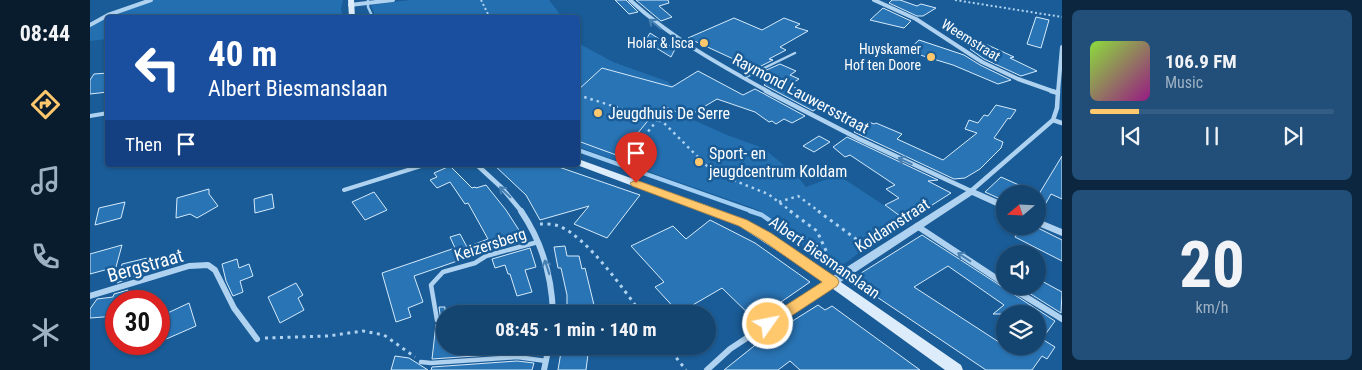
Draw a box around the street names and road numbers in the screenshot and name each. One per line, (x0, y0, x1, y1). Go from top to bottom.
street label: Weemstraat (939, 16, 1003, 64)
street label: Raymond Lauwersstraat (729, 49, 873, 138)
street label: Koldamstraat (852, 194, 933, 256)
street label: Albert Biesmanslaan (766, 212, 884, 303)
street label: Keizersberg (452, 224, 528, 265)
street label: Bergstraat (105, 244, 186, 287)

